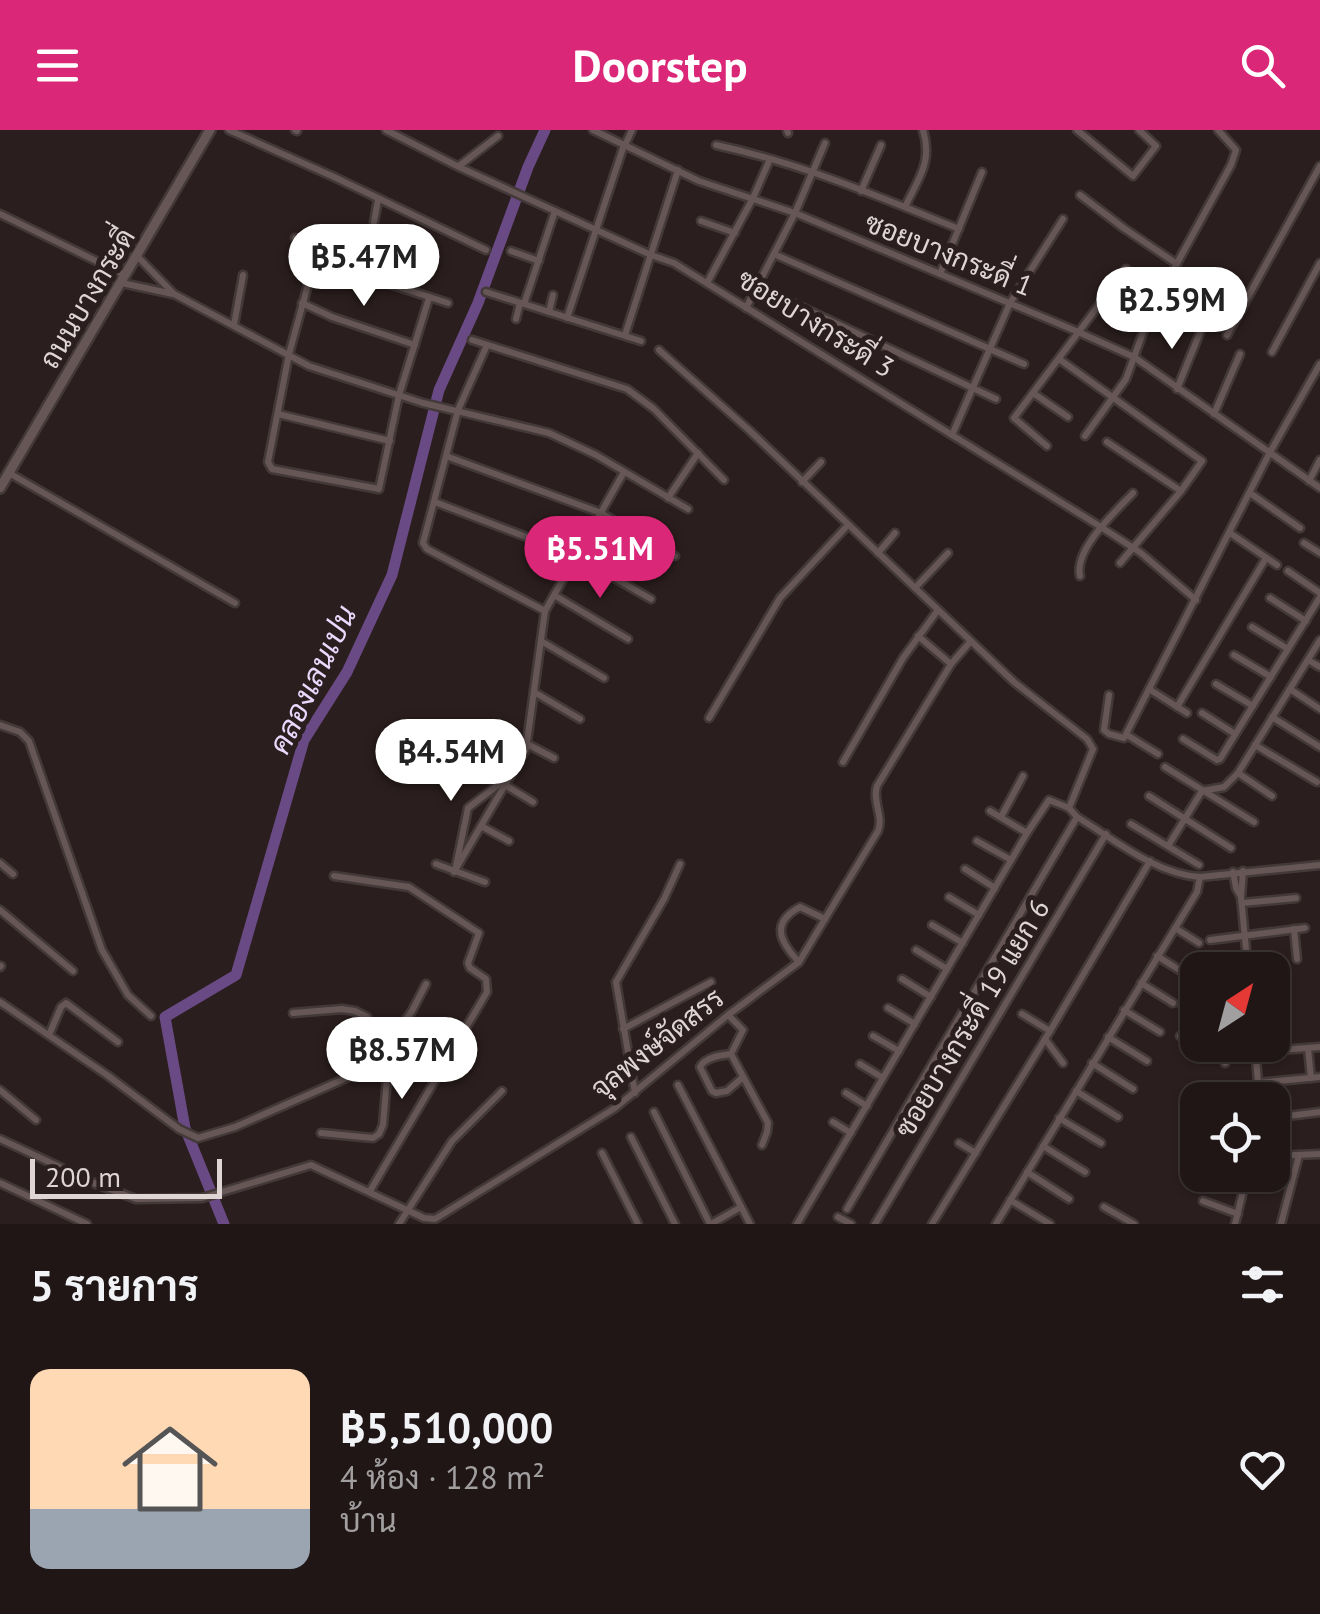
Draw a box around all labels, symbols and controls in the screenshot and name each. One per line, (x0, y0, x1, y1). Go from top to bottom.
text: Doorstep (573, 36, 747, 94)
icon: menu (30, 38, 85, 93)
icon: search (1235, 38, 1290, 93)
street label: ซอยบางกระดี่ 1 (860, 198, 1041, 304)
street label: ถนนบางกระดี่ (26, 218, 143, 375)
pin: ฿5.47M (283, 224, 445, 309)
text: ฿5.47M (310, 235, 418, 277)
street label: ซอยบางกระดี่ 3 (731, 255, 904, 385)
pin: ฿2.59M (1091, 267, 1253, 352)
text: ฿2.59M (1118, 278, 1226, 320)
pin: ฿5.51M (519, 516, 681, 601)
text: ฿5.51M (546, 527, 654, 569)
water label: คลองเลนเปน (259, 599, 364, 760)
pin: ฿4.54M (370, 719, 532, 804)
text: ฿4.54M (397, 730, 505, 772)
street label: ซอยบางกระดี่ 19 แยก 6 (881, 889, 1057, 1144)
north arrow (1180, 952, 1290, 1062)
map controls (1180, 952, 1290, 1192)
street label: จุลพงษ์จัดสรร (583, 979, 732, 1108)
pin: ฿8.57M (321, 1017, 483, 1102)
text: ฿8.57M (348, 1028, 456, 1070)
button: locate (1180, 1082, 1290, 1192)
scale bar (30, 1154, 222, 1198)
text: 200 m (45, 1158, 121, 1195)
icon: filters (1235, 1257, 1290, 1312)
text: 5 รายการ (30, 1258, 199, 1313)
text: ฿5,510,000 (340, 1400, 553, 1455)
icon: home (110, 1409, 230, 1529)
icon: heart (1235, 1442, 1290, 1497)
text: 4 ห้อง · 128 m² (340, 1456, 545, 1498)
text: บ้าน (340, 1499, 397, 1541)

